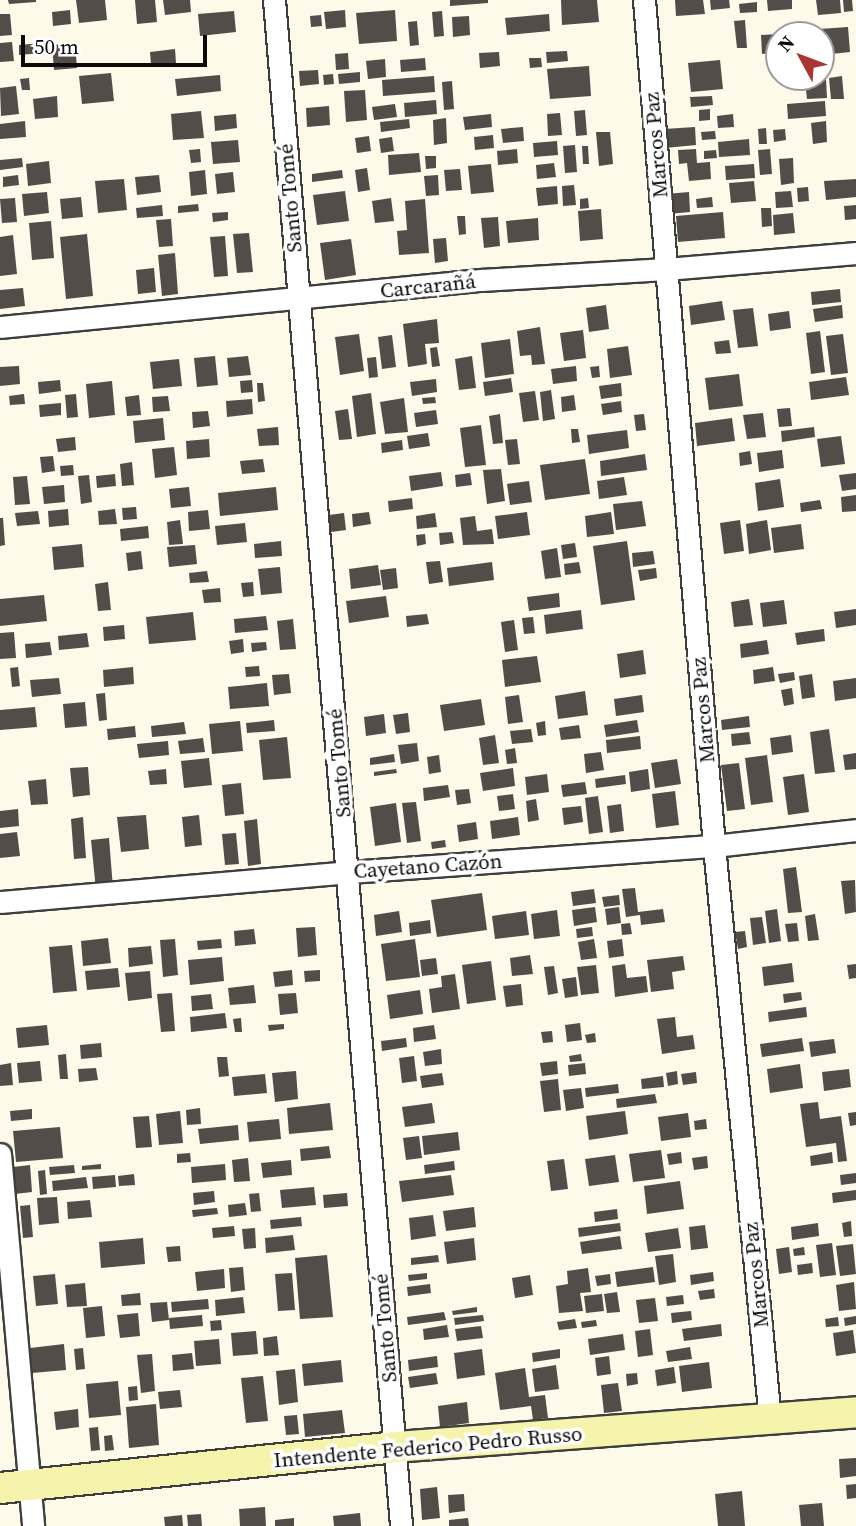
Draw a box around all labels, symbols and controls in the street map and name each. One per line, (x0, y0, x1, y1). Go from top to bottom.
scale bar (24, 21, 210, 65)
north arrow (765, 21, 835, 91)
text: N (771, 30, 800, 57)
text: 50 m (34, 32, 79, 61)
street label: Marcos Paz (639, 91, 673, 199)
street label: Santo Tomé (273, 142, 307, 254)
street label: Carcarañá (379, 268, 477, 304)
street label: Marcos Paz (686, 656, 720, 764)
street label: Santo Tomé (322, 707, 356, 819)
street label: Cayetano Cazón (353, 848, 503, 884)
street label: Marcos Paz (738, 1221, 774, 1329)
street label: Santo Tomé (368, 1272, 402, 1384)
street label: Intendente Federico Pedro Russo (273, 1421, 583, 1473)

